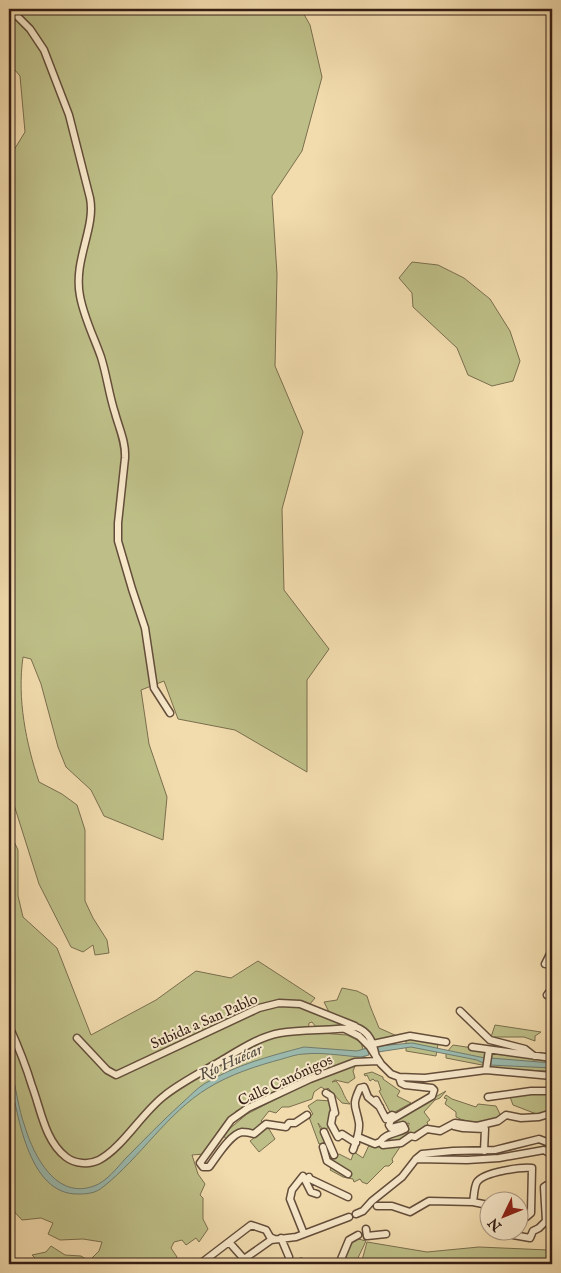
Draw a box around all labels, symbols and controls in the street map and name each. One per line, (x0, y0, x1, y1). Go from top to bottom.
street label: Subida a San Pablo (148, 989, 261, 1054)
water label: Río Huécar (196, 1039, 267, 1086)
street label: Calle Canónigos (235, 1050, 336, 1111)
north arrow (478, 1190, 528, 1240)
text: N (485, 1214, 507, 1235)

